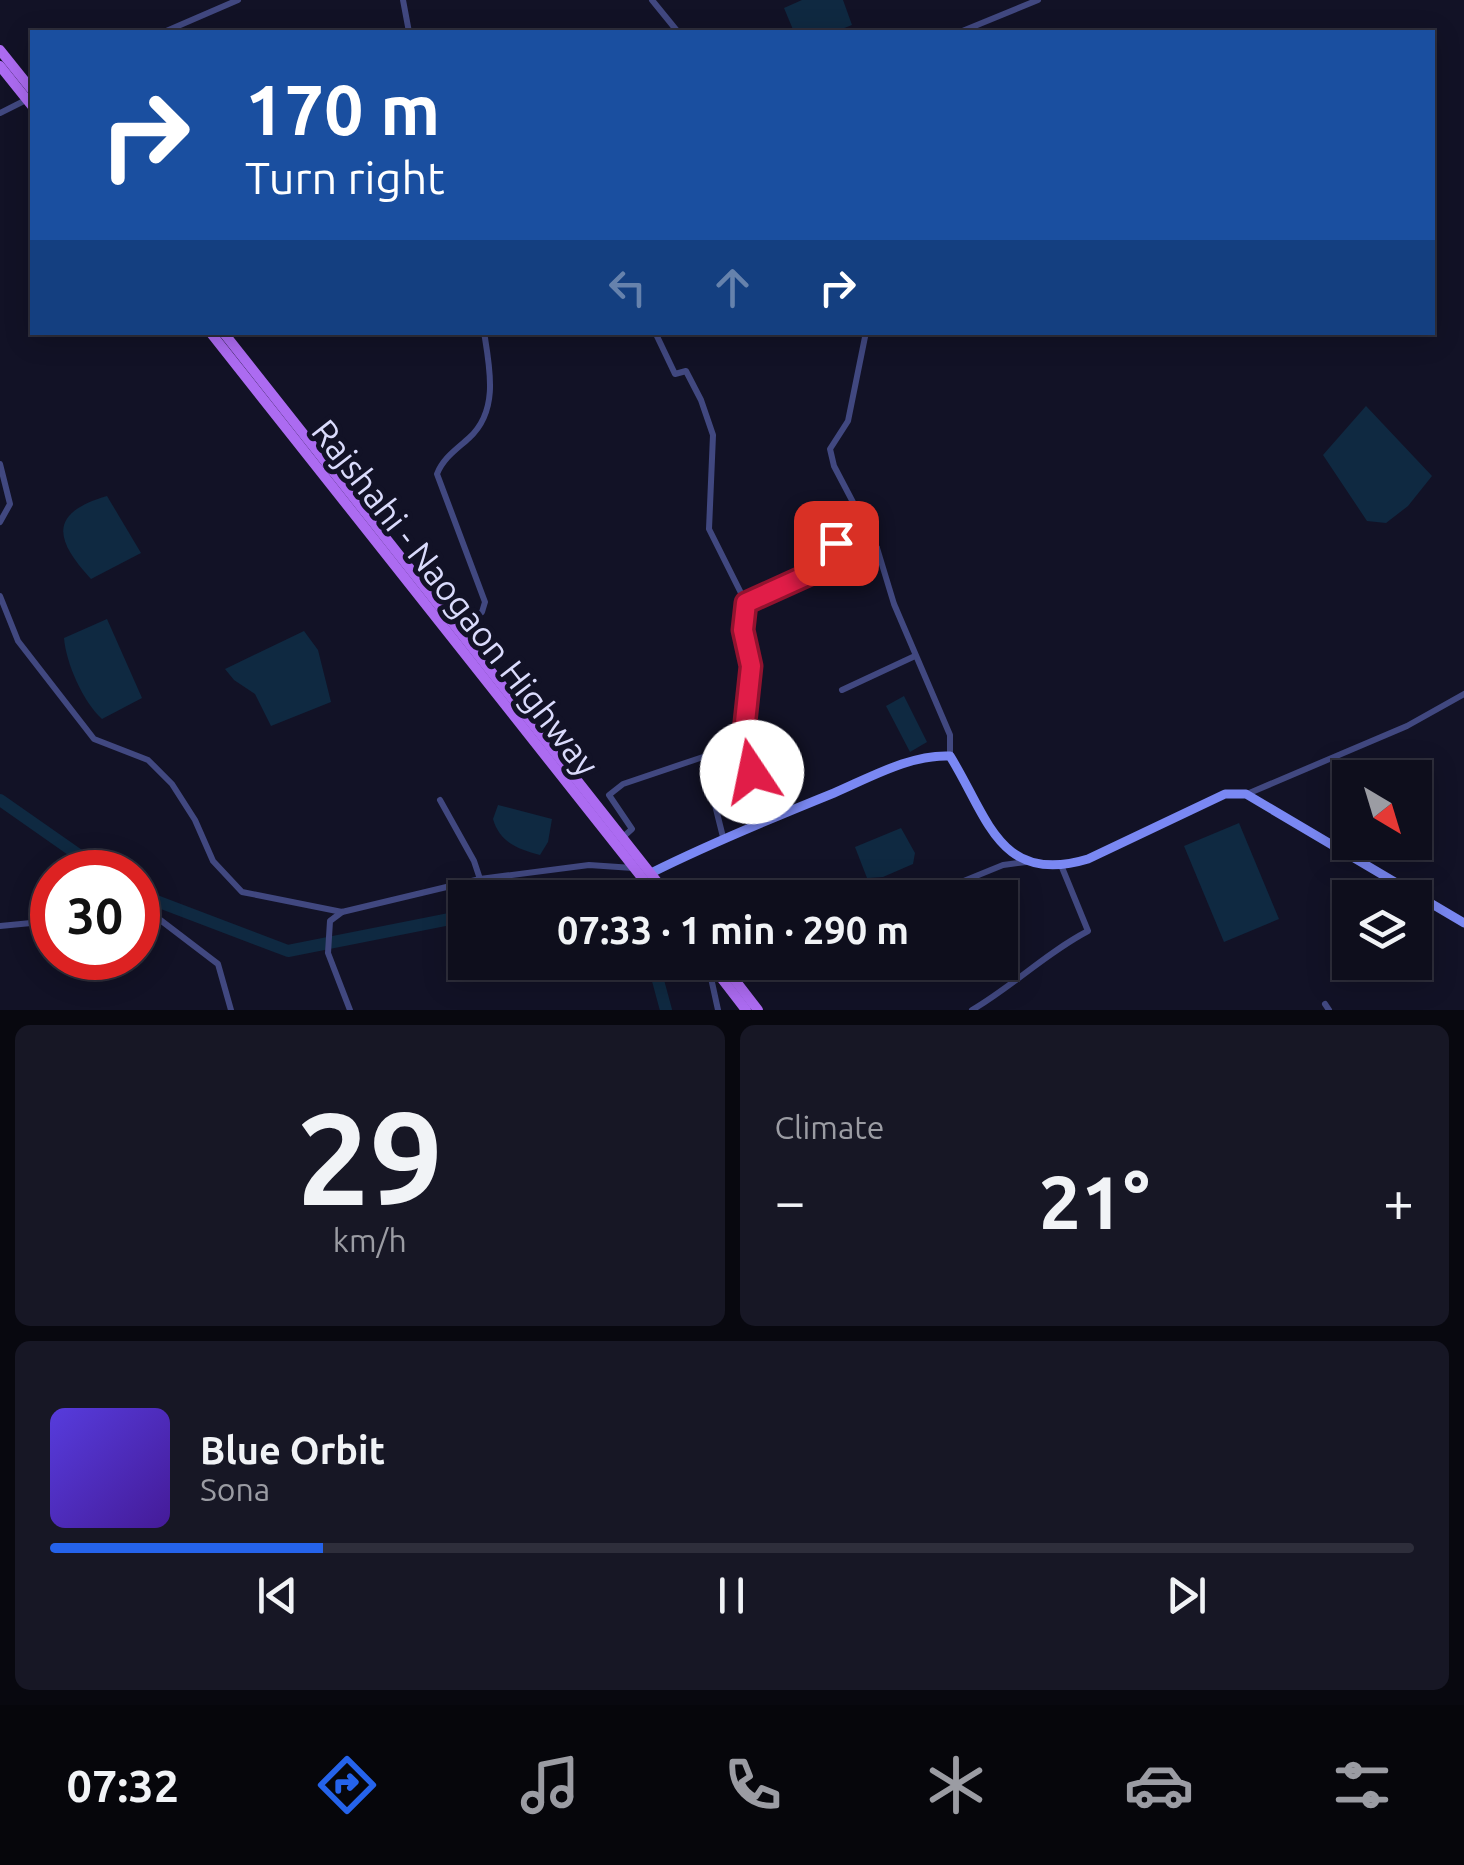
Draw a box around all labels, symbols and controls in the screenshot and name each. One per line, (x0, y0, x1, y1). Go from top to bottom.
icon: right (80, 70, 210, 200)
text: 170 m (245, 70, 440, 148)
text: Turn right (245, 152, 445, 203)
icon: left (600, 260, 655, 315)
icon: ahead (705, 260, 760, 315)
icon: right (810, 260, 865, 315)
street label: Rajshahi - Naogaon Highway (304, 411, 607, 784)
pin (794, 501, 879, 586)
icon: arrive (809, 516, 864, 571)
position arrow (700, 720, 804, 824)
north arrow (1332, 760, 1432, 860)
map controls (1332, 760, 1432, 980)
speed limit sign: 30 (30, 850, 160, 980)
button: layers (1332, 880, 1432, 980)
text: 07:33 · 1 min · 290 m (557, 909, 909, 951)
text: 29 (296, 1084, 443, 1230)
text: Climate (775, 1109, 885, 1145)
text: 21° (1039, 1159, 1150, 1243)
text: − (775, 1170, 806, 1231)
text: + (1383, 1170, 1414, 1231)
text: km/h (333, 1222, 407, 1258)
text: Blue Orbit (200, 1429, 385, 1471)
text: Sona (200, 1471, 270, 1507)
icon: previous (250, 1568, 305, 1623)
icon: pause (704, 1568, 759, 1623)
icon: next (1159, 1568, 1214, 1623)
icon: directions (312, 1750, 382, 1820)
icon: music (515, 1750, 585, 1820)
icon: phone (718, 1750, 788, 1820)
icon: climate (921, 1750, 991, 1820)
icon: car (1124, 1750, 1194, 1820)
icon: filters (1327, 1750, 1397, 1820)
text: 07:32 (67, 1760, 179, 1811)

